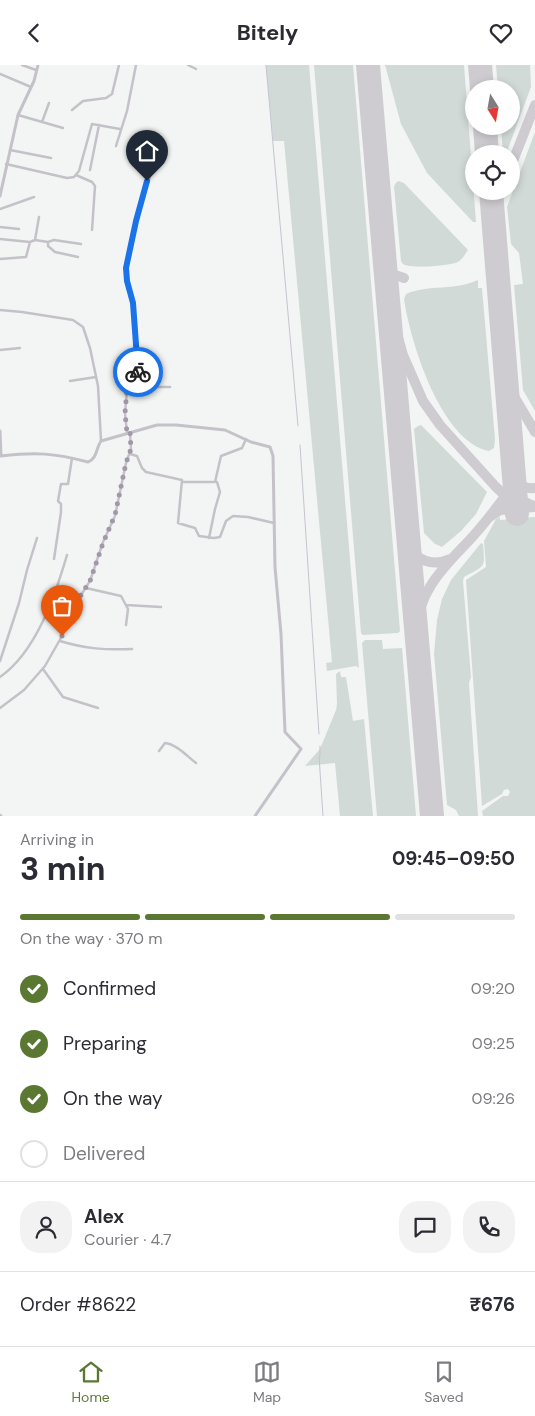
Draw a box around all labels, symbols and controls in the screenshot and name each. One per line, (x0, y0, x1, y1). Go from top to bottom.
text: Bitely (237, 18, 298, 47)
icon: back (20, 19, 48, 47)
icon: heart (487, 19, 515, 47)
north arrow (465, 80, 520, 135)
map controls (465, 80, 520, 200)
pin (126, 130, 168, 181)
icon: home (133, 137, 161, 165)
button: locate (465, 145, 520, 200)
courier (113, 347, 163, 397)
icon: bike (124, 358, 152, 386)
pin (41, 585, 83, 636)
icon: bag (48, 592, 76, 620)
text: Arriving in (20, 829, 94, 850)
text: 09:45–09:50 (392, 846, 515, 871)
text: 3 min (20, 848, 105, 890)
text: On the way · 370 m (20, 928, 163, 949)
icon: check (20, 975, 48, 1003)
text: Confirmed (63, 976, 156, 1001)
text: 09:20 (471, 978, 515, 999)
icon: check (20, 1030, 48, 1058)
text: Preparing (63, 1031, 147, 1056)
text: 09:25 (472, 1033, 515, 1054)
icon: check (20, 1085, 48, 1113)
text: On the way (63, 1086, 163, 1111)
text: 09:26 (472, 1088, 515, 1109)
text: Delivered (63, 1141, 145, 1166)
button: person (20, 1201, 72, 1253)
button: chat (399, 1201, 451, 1253)
button: phone (463, 1201, 515, 1253)
text: Alex (84, 1204, 124, 1229)
text: Courier · 4.7 (84, 1229, 172, 1250)
text: Order #8622 (20, 1292, 136, 1317)
text: ₹676 (469, 1292, 515, 1317)
tab: Home (72, 1358, 110, 1406)
tab: Map (253, 1358, 281, 1406)
tab: Saved (424, 1358, 463, 1406)

